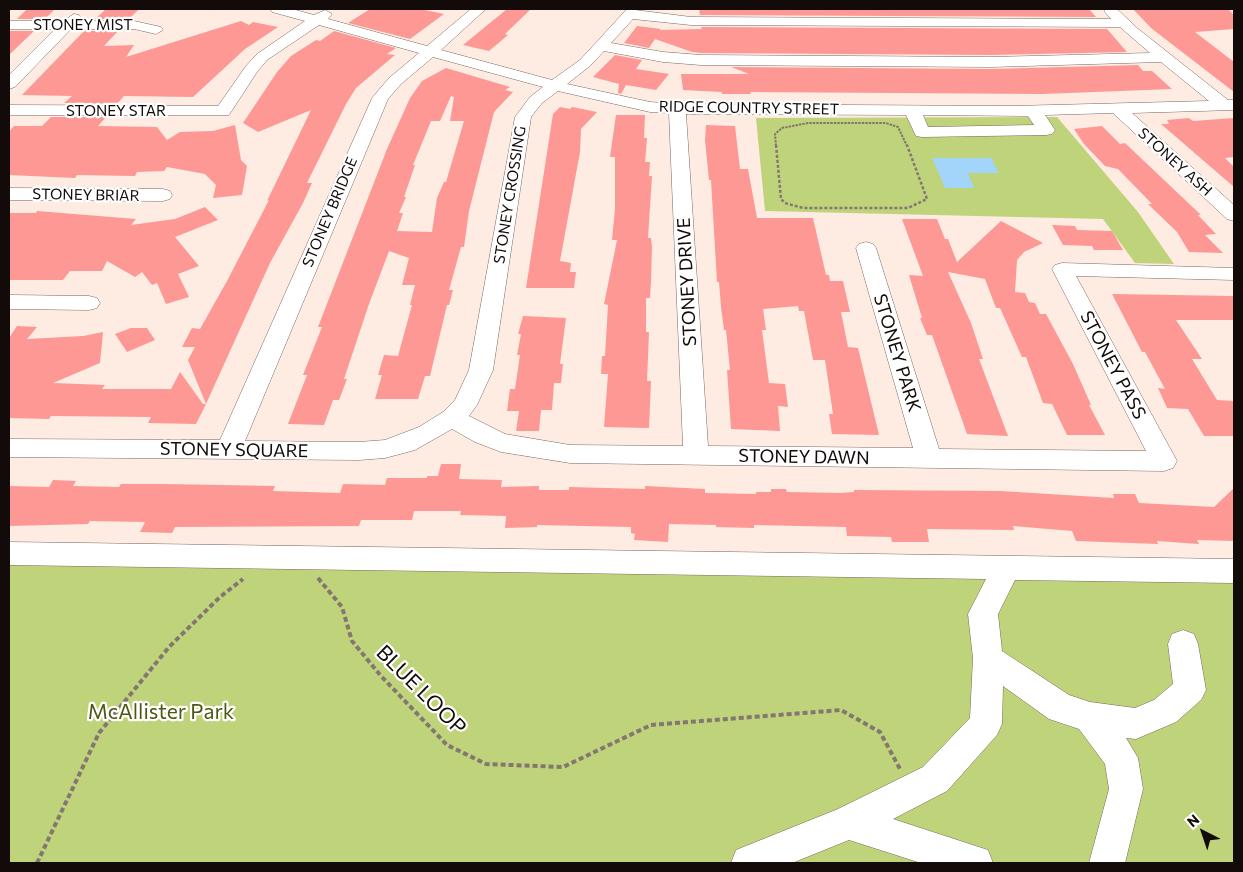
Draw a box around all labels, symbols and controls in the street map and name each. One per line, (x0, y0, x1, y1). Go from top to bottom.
street label: STONEY MIST (33, 16, 133, 34)
street label: RIDGE COUNTRY STREET (659, 97, 839, 119)
street label: STONEY STAR (66, 102, 166, 120)
street label: STONEY ASH (1134, 124, 1216, 200)
street label: STONEY CROSSING (490, 125, 530, 265)
street label: STONEY BRIDGE (299, 154, 361, 270)
street label: STONEY BRIAR (32, 185, 140, 205)
street label: STONEY DRIVE (673, 217, 701, 347)
street label: STONEY PARK (869, 291, 925, 415)
street label: STONEY PASS (1075, 307, 1151, 423)
street label: STONEY SQUARE (160, 438, 308, 462)
street label: STONEY DAWN (738, 445, 870, 469)
street label: BLUE LOOP (371, 640, 471, 740)
park label: McAllister Park (88, 699, 234, 725)
north arrow (1178, 807, 1228, 857)
text: N (1183, 810, 1202, 830)

